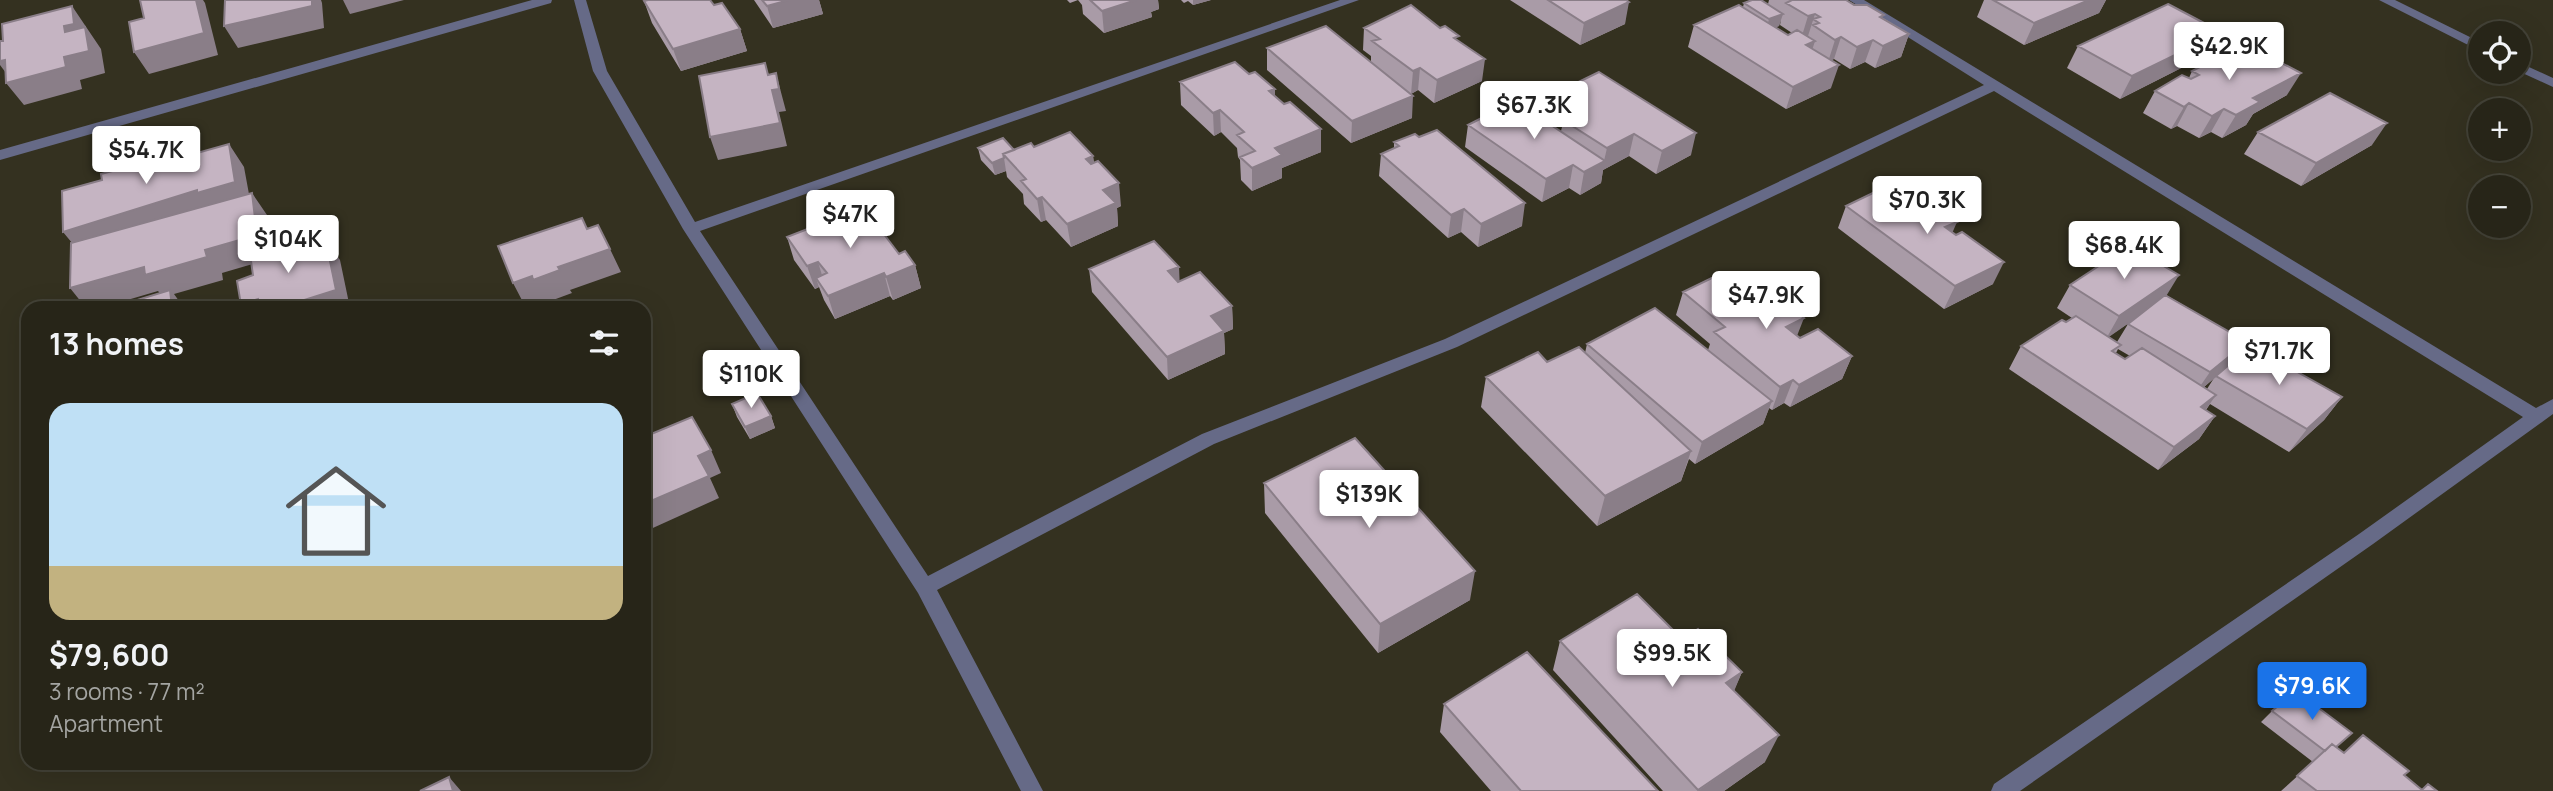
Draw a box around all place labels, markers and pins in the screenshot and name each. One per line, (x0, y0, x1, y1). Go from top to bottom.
pin: $42.9K (2172, 22, 2286, 82)
pin: $67.3K (1477, 82, 1591, 141)
pin: $54.7K (89, 127, 203, 186)
pin: $70.3K (1870, 176, 1984, 236)
pin: $47K (809, 190, 891, 250)
pin: $104K (239, 216, 337, 275)
pin: $68.4K (2067, 222, 2181, 281)
pin: $47.9K (1709, 272, 1823, 331)
pin: $71.7K (2222, 328, 2336, 387)
pin: $110K (702, 350, 800, 410)
pin: $139K (1320, 470, 1418, 530)
pin: $99.5K (1615, 630, 1729, 689)
pin: $79.6K (2255, 662, 2369, 722)

